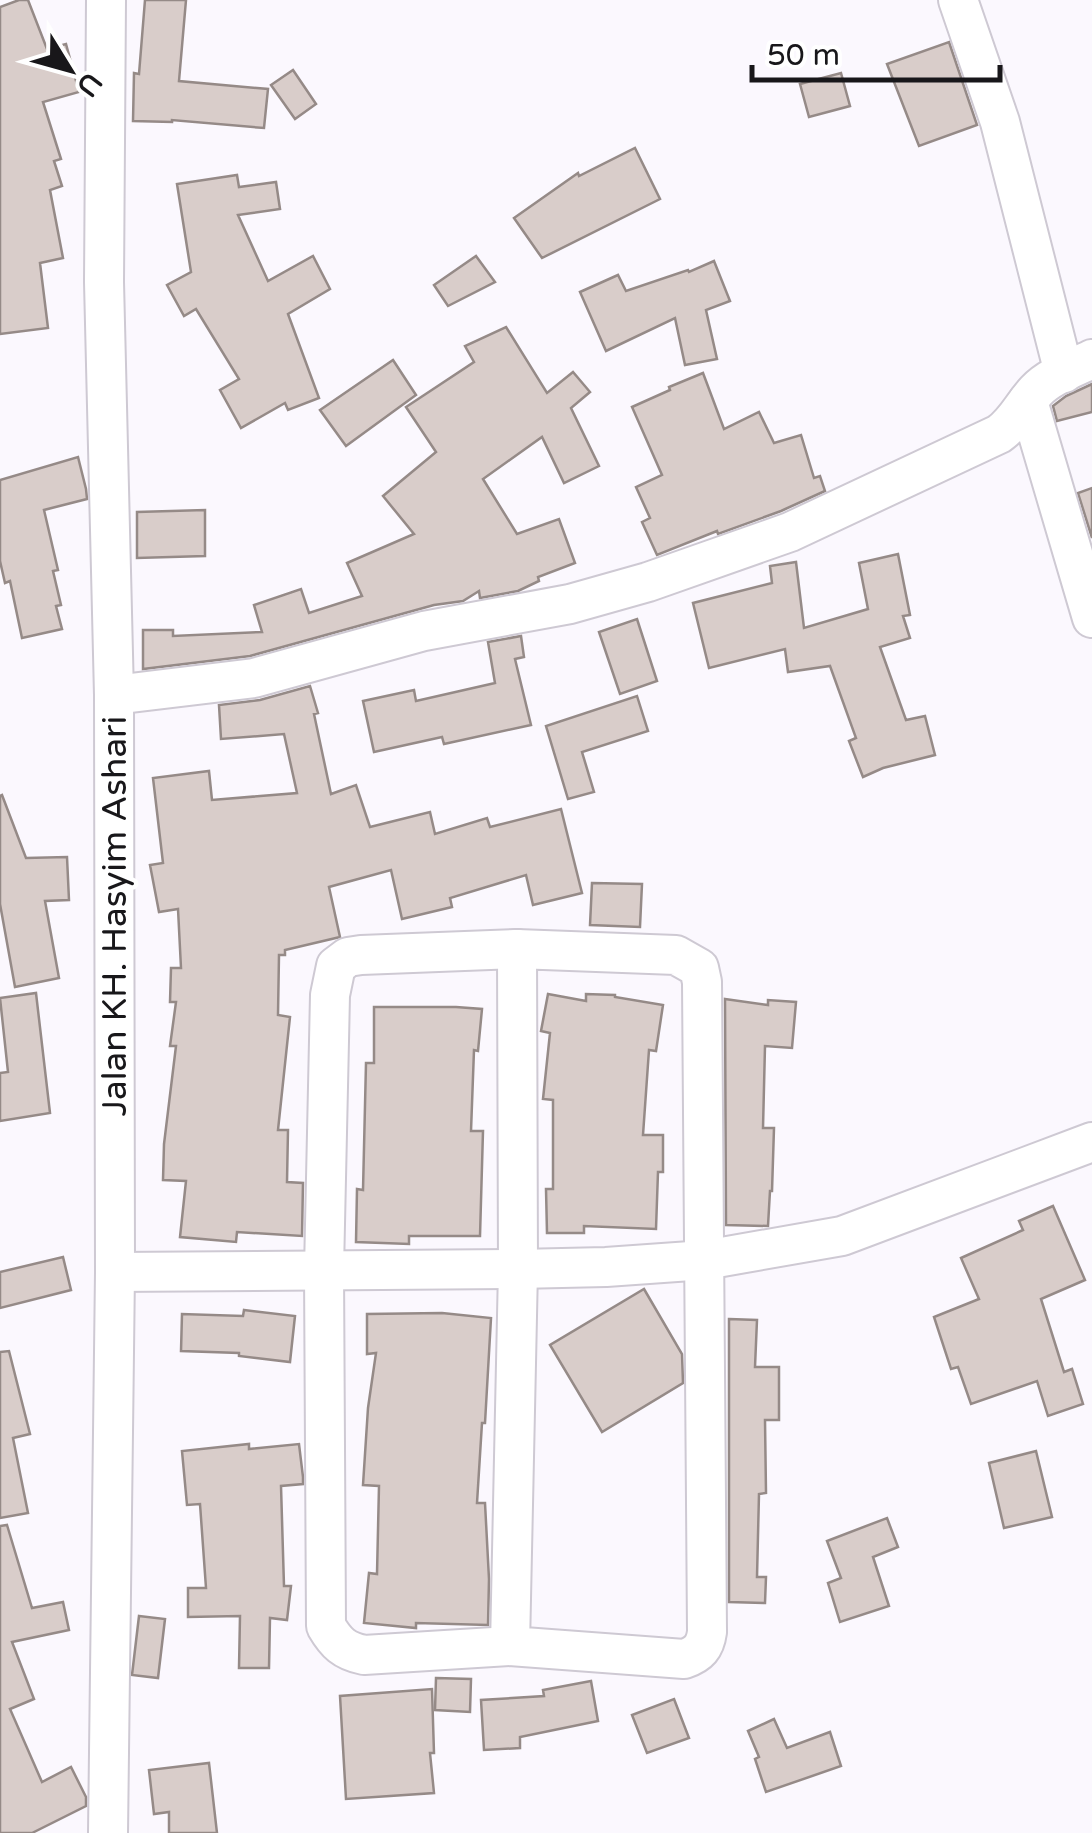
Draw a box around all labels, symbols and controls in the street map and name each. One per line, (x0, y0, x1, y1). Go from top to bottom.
north arrow (20, 20, 120, 120)
scale bar (752, 20, 1000, 82)
text: 50 m (767, 37, 840, 74)
text: U (69, 66, 109, 103)
street label: Jalan KH. Hasyim Ashari (94, 716, 136, 1116)

